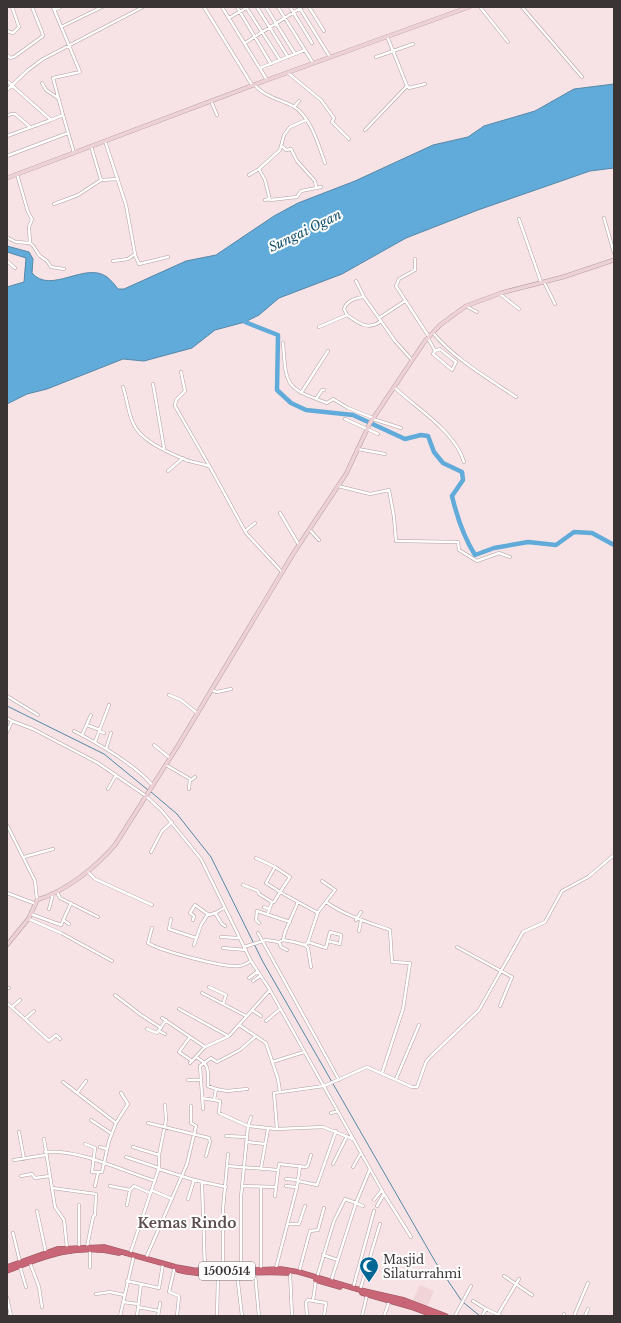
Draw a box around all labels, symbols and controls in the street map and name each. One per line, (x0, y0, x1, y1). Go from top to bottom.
water label: Sungai Ogan (266, 206, 344, 256)
district label: Kemas Rindo (138, 1214, 236, 1232)
place label: Masjid Silaturrahmi (383, 1252, 461, 1281)
mosque icon: Masjid Silaturrahmi (358, 1255, 380, 1283)
road number: 1500514 (199, 1262, 255, 1280)

